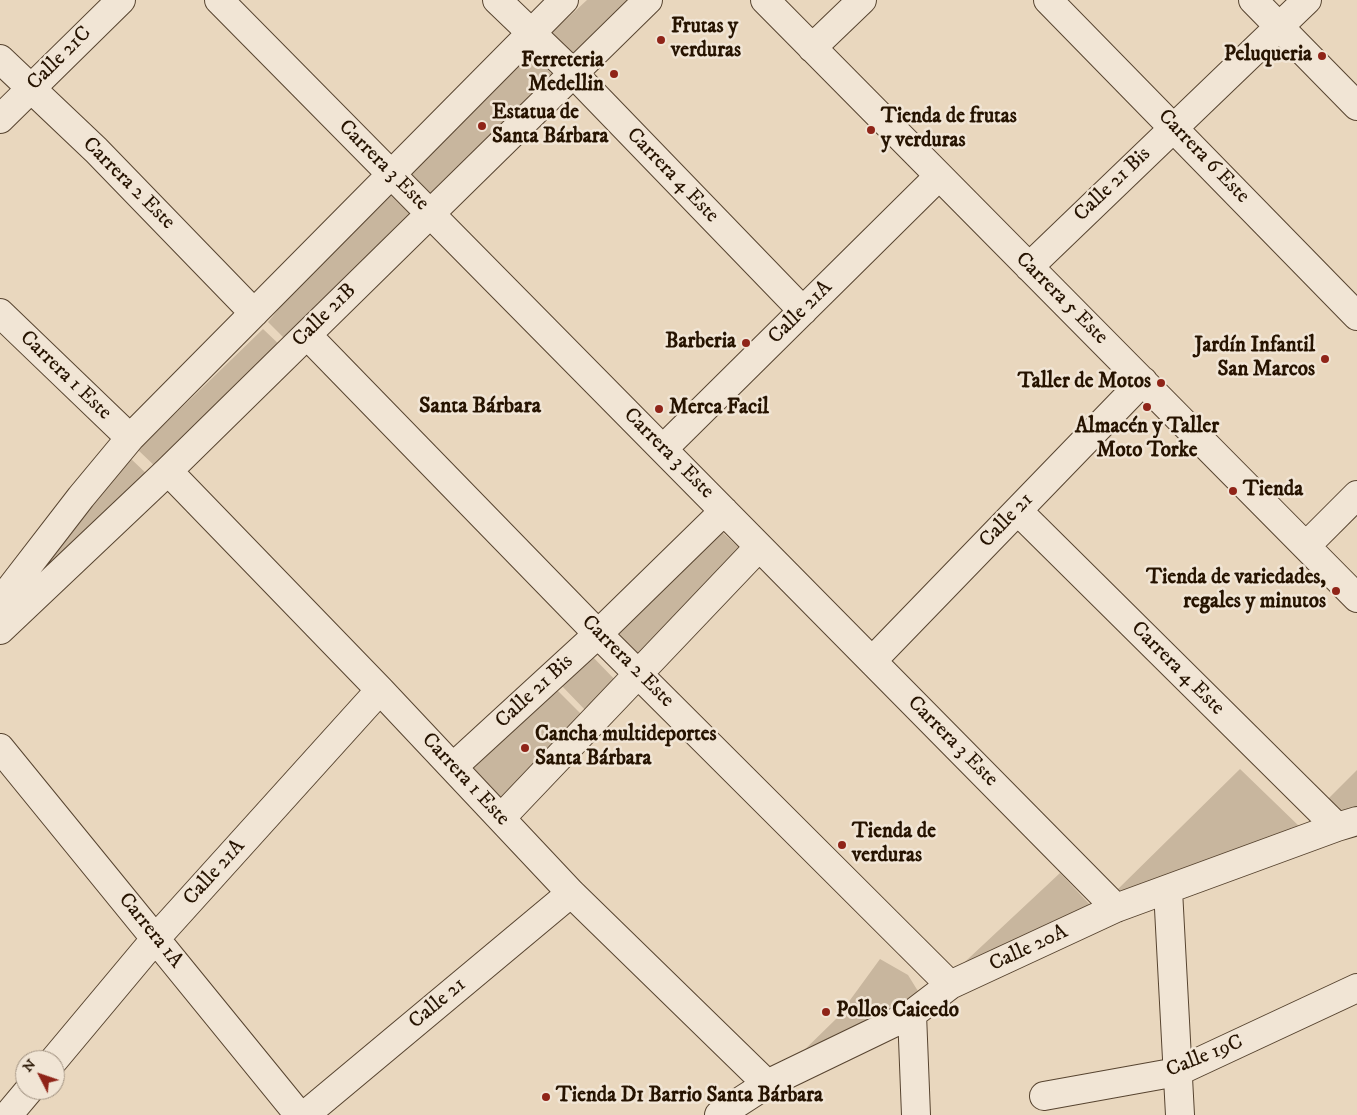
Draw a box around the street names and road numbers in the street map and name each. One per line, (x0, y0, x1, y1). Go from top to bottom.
street label: Calle 21C (23, 22, 97, 96)
street label: Carrera 6 Este (1152, 105, 1254, 209)
street label: Carrera 3 Este (332, 115, 434, 217)
street label: Carrera 4 Este (620, 123, 724, 229)
street label: Carrera 2 Este (76, 132, 180, 236)
street label: Calle 21 Bis (1069, 142, 1157, 228)
street label: Carrera 5 Este (1009, 247, 1113, 351)
street label: Calle 21A (764, 276, 838, 350)
street label: Calle 21B (288, 279, 362, 353)
street label: Carrera 1 Este (14, 326, 116, 426)
street label: Carrera 3 Este (617, 403, 719, 505)
street label: Calle 21 (975, 488, 1039, 554)
street label: Carrera 2 Este (575, 610, 679, 714)
street label: Carrera 4 Este (1125, 617, 1229, 721)
street label: Calle 21 Bis (491, 650, 579, 734)
street label: Carrera 3 Este (901, 691, 1003, 793)
street label: Carrera 1 Este (416, 728, 514, 832)
street label: Calle 21A (179, 835, 251, 911)
street label: Carrera 1A (112, 888, 188, 974)
street label: Calle 20A (986, 920, 1072, 978)
street label: Calle 21 (404, 973, 472, 1035)
street label: Calle 19C (1163, 1030, 1247, 1084)

